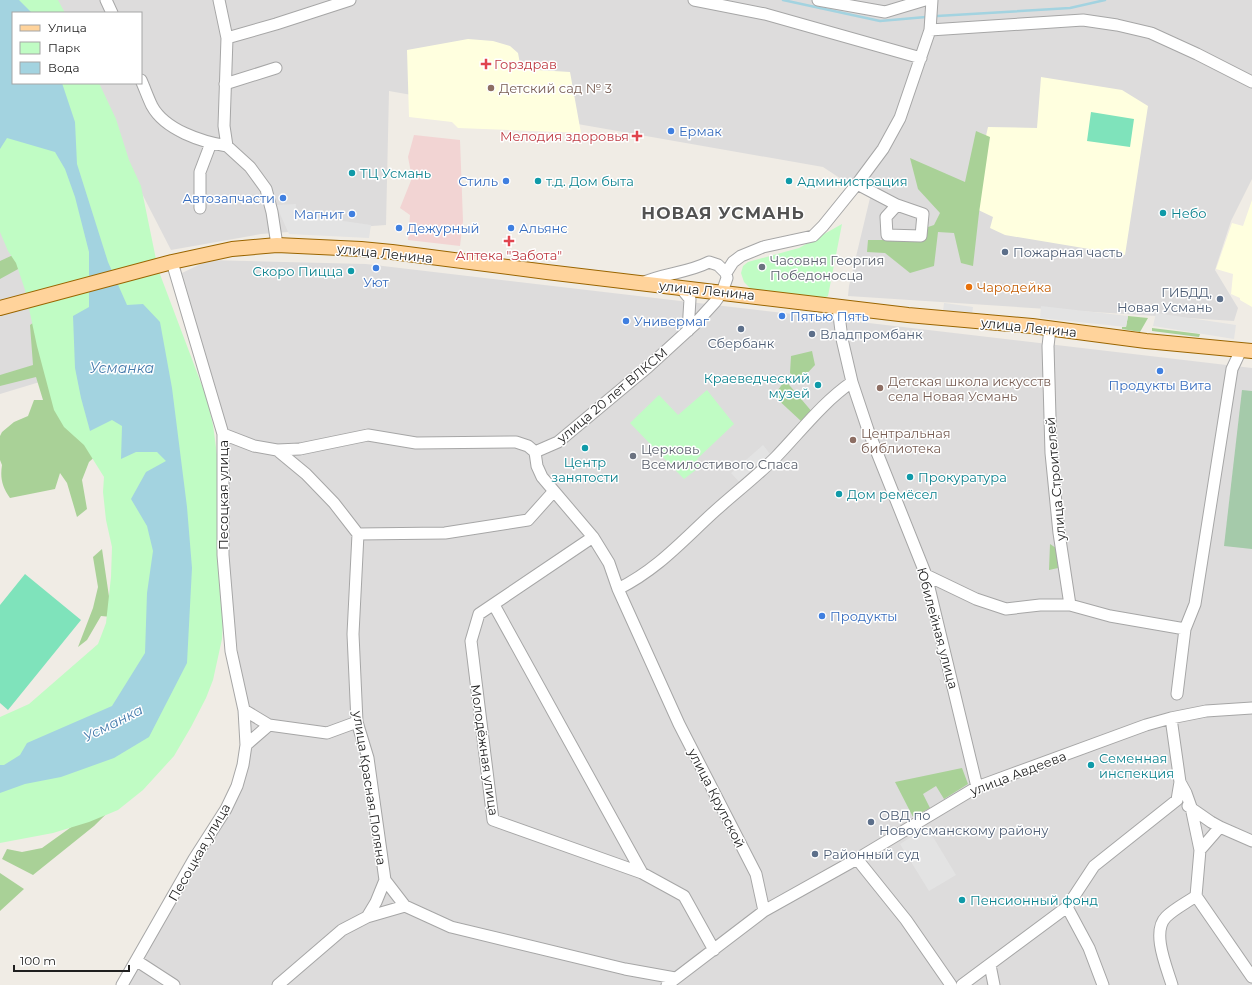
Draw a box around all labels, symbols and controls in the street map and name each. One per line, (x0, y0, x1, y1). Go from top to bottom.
legend (12, 12, 142, 84)
text: Улица (48, 20, 87, 35)
text: Парк (48, 40, 80, 55)
place label: Горздрав (494, 56, 557, 72)
marker: Горздрав (481, 59, 491, 69)
text: Вода (48, 60, 79, 75)
place label: Детский сад № 3 (499, 80, 612, 96)
marker: Детский сад № 3 (486, 83, 496, 93)
place label: Ермак (679, 123, 722, 139)
marker: Ермак (666, 126, 676, 136)
place label: Мелодия здоровья (500, 128, 629, 144)
marker: Мелодия здоровья (632, 131, 642, 141)
place label: ТЦ Усмань (360, 165, 431, 181)
marker: ТЦ Усмань (347, 168, 357, 178)
place label: Стиль (458, 173, 498, 189)
place label: т.д. Дом быта (546, 173, 634, 189)
place label: Администрация (797, 173, 908, 189)
marker: Стиль (501, 176, 511, 186)
marker: т.д. Дом быта (533, 176, 543, 186)
marker: Администрация (784, 176, 794, 186)
place label: Автозапчасти (182, 190, 275, 206)
marker: Автозапчасти (278, 193, 288, 203)
district label: НОВАЯ УСМАНЬ (641, 203, 805, 223)
place label: Небо (1171, 205, 1207, 221)
place label: Магнит (294, 206, 345, 222)
marker: Небо (1158, 208, 1168, 218)
marker: Магнит (347, 209, 357, 219)
place label: Дежурный (407, 220, 480, 236)
place label: Альянс (519, 220, 568, 236)
marker: Дежурный (394, 223, 404, 233)
marker: Альянс (506, 223, 516, 233)
marker: Аптека "Забота" (504, 236, 514, 246)
street label: улица Ленина (335, 240, 434, 266)
place label: Пожарная часть (1013, 244, 1123, 260)
place label: Аптека "Забота" (456, 247, 562, 263)
marker: Пожарная часть (1000, 247, 1010, 257)
place label: Часовня Георгия Победоносца (770, 252, 884, 283)
marker: Часовня Георгия Победоносца (757, 262, 767, 272)
place label: Скоро Пицца (252, 263, 343, 279)
marker: Уют (371, 263, 381, 273)
marker: Скоро Пицца (346, 266, 356, 276)
place label: Уют (363, 274, 390, 290)
street label: улица Ленина (657, 277, 756, 303)
place label: Чародейка (977, 279, 1051, 295)
marker: Чародейка (964, 282, 974, 292)
place label: ГИБДД, Новая Усмань (1117, 284, 1212, 315)
marker: ГИБДД, Новая Усмань (1215, 294, 1225, 304)
place label: Пятью Пять (790, 308, 869, 324)
marker: Пятью Пять (777, 311, 787, 321)
place label: Универмаг (634, 313, 710, 329)
street label: улица Ленина (979, 314, 1078, 340)
marker: Универмаг (621, 316, 631, 326)
marker: Сбербанк (736, 324, 746, 334)
place label: Владпромбанк (820, 326, 923, 342)
marker: Владпромбанк (807, 329, 817, 339)
place label: Сбербанк (708, 335, 775, 351)
street label: улица 20 лет ВЛКСМ (553, 344, 671, 447)
water label: Усманка (90, 359, 154, 377)
marker: Продукты Вита (1155, 366, 1165, 376)
place label: Краеведческий музей (704, 370, 810, 401)
place label: Детская школа искусств села Новая Усмань (888, 373, 1051, 404)
place label: Продукты Вита (1108, 377, 1212, 393)
marker: Краеведческий музей (813, 380, 823, 390)
marker: Детская школа искусств села Новая Усмань (875, 383, 885, 393)
street label: улица Строителей (1042, 416, 1068, 543)
place label: Центральная библиотека (861, 425, 951, 456)
marker: Центральная библиотека (848, 435, 858, 445)
street label: Песоцкая улица (215, 440, 231, 550)
place label: Церковь Всемилостивого Спаса (641, 441, 798, 472)
marker: Центр занятости (580, 443, 590, 453)
marker: Церковь Всемилостивого Спаса (628, 451, 638, 461)
place label: Центр занятости (551, 454, 619, 485)
place label: Прокуратура (918, 469, 1007, 485)
marker: Прокуратура (905, 472, 915, 482)
place label: Дом ремёсел (847, 486, 938, 502)
marker: Дом ремёсел (834, 489, 844, 499)
street label: Юбилейная улица (914, 565, 962, 691)
place label: Продукты (830, 608, 897, 624)
marker: Продукты (817, 611, 827, 621)
street label: Молодёжная улица (468, 683, 502, 817)
water label: Усманка (80, 700, 146, 746)
street label: улица Красная Поляна (350, 709, 390, 866)
street label: улица Крупской (685, 745, 749, 850)
street label: улица Авдеева (967, 747, 1068, 799)
place label: Семенная инспекция (1099, 750, 1174, 781)
marker: Семенная инспекция (1086, 760, 1096, 770)
street label: Песоцкая улица (165, 800, 233, 904)
place label: ОВД по Новоусманскому району (879, 807, 1049, 838)
marker: ОВД по Новоусманскому району (866, 817, 876, 827)
place label: Районный суд (823, 846, 920, 862)
marker: Районный суд (810, 849, 820, 859)
place label: Пенсионный фонд (970, 892, 1098, 908)
marker: Пенсионный фонд (957, 895, 967, 905)
scale bar (14, 947, 129, 973)
text: 100 m (20, 953, 56, 968)

